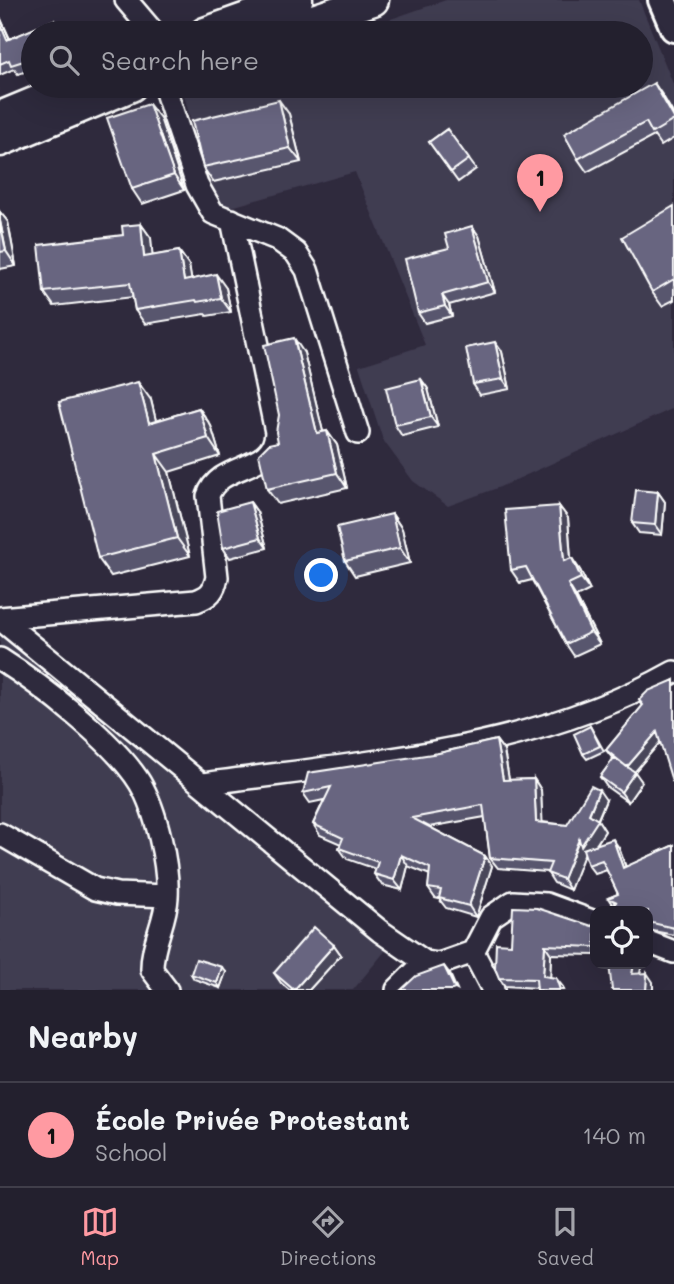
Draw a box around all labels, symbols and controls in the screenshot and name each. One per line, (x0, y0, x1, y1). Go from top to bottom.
search box (21, 21, 653, 98)
icon: search (45, 41, 83, 79)
text: Search here (101, 43, 259, 77)
pin: 1 (517, 154, 563, 212)
your location (304, 558, 338, 592)
map controls (590, 906, 653, 969)
button: locate (590, 906, 653, 969)
text: Nearby (28, 1016, 138, 1056)
text: École Privée Protestant (95, 1103, 410, 1137)
text: 1 (46, 1120, 56, 1150)
text: 140 m (582, 1120, 646, 1150)
text: School (95, 1137, 168, 1167)
tab: Map (80, 1203, 119, 1270)
tab: Directions (280, 1203, 376, 1270)
tab: Saved (537, 1203, 594, 1270)

